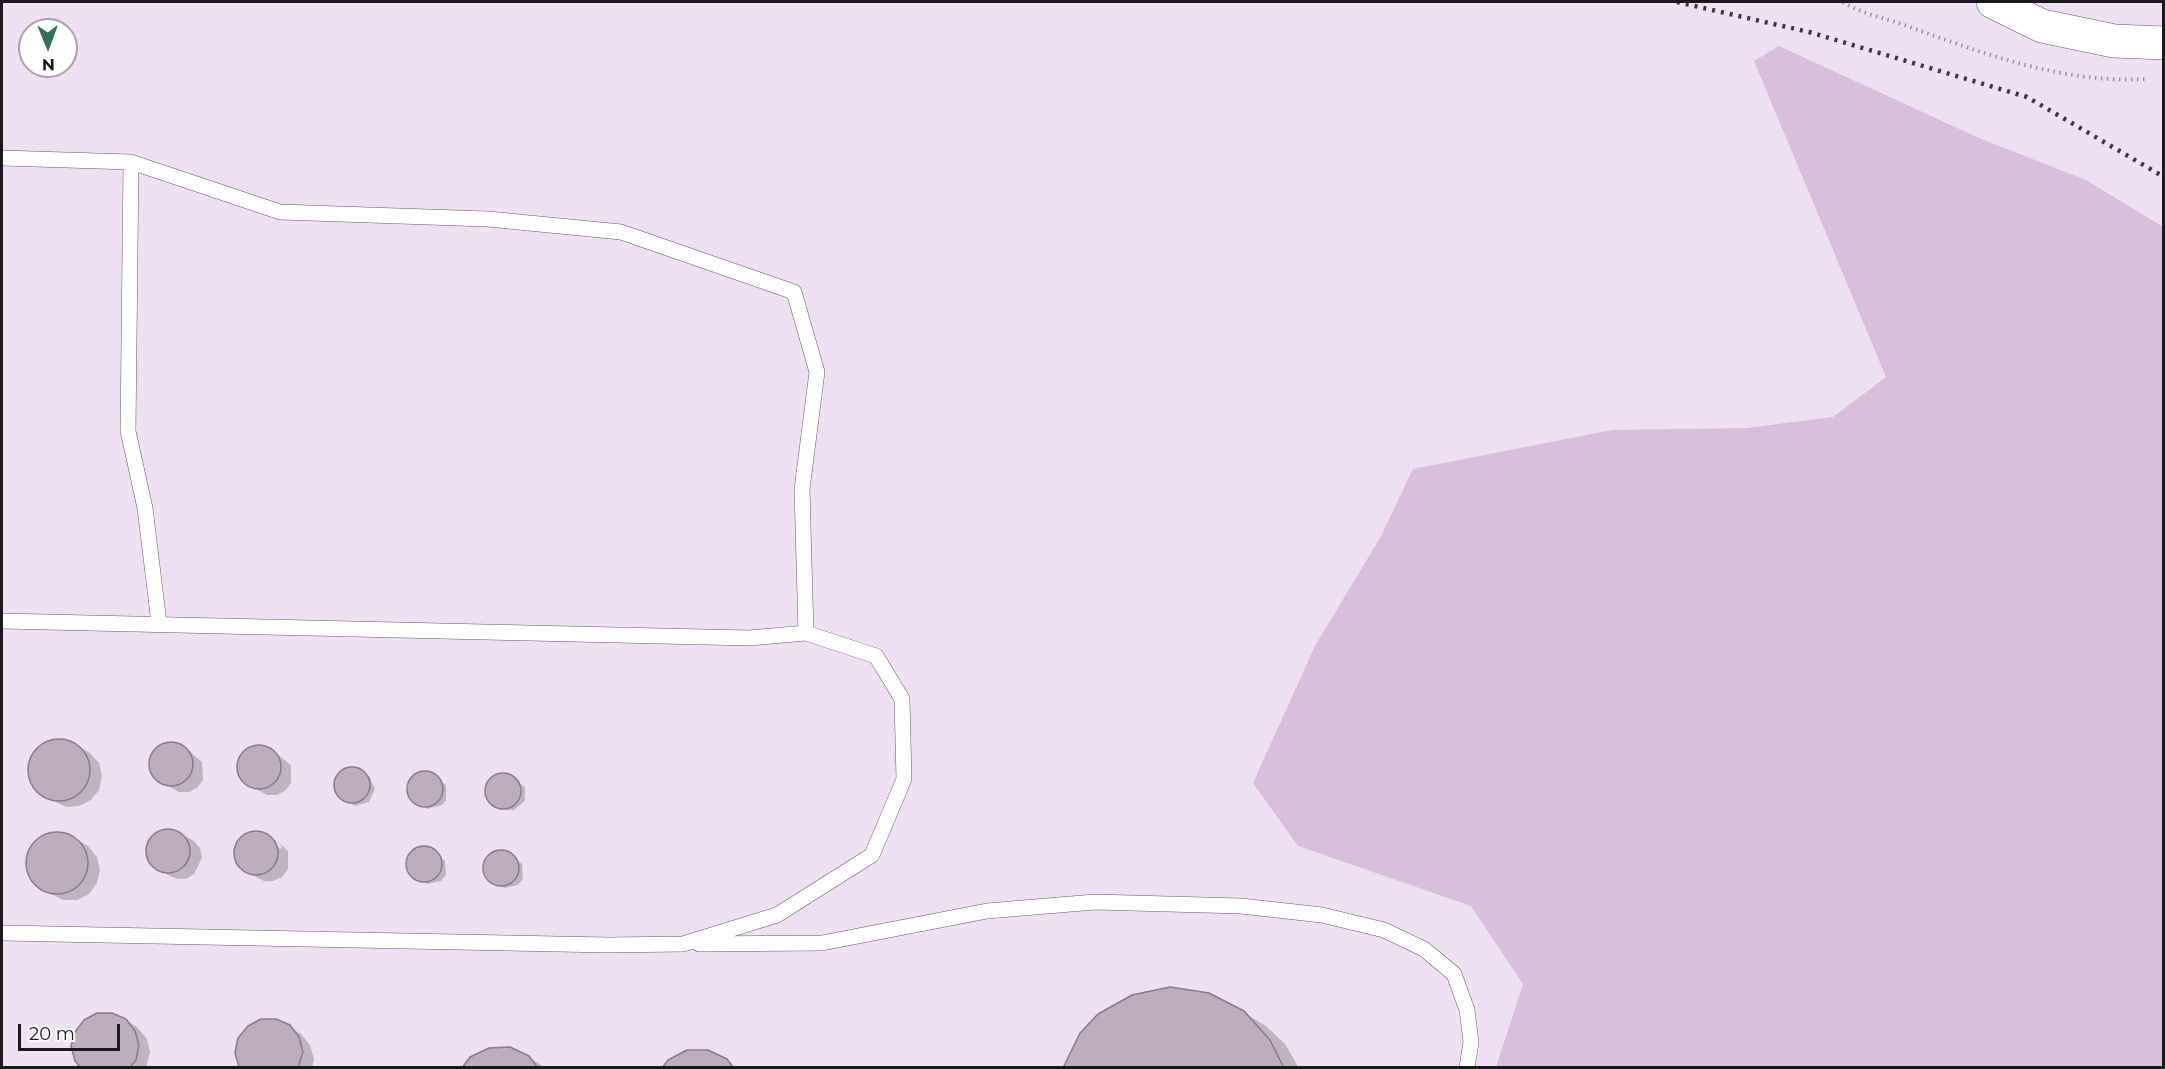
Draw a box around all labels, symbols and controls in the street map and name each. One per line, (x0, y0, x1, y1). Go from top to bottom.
north arrow (18, 18, 78, 78)
text: N (42, 55, 55, 74)
scale bar (21, 1012, 123, 1050)
text: 20 m (29, 1023, 75, 1045)

